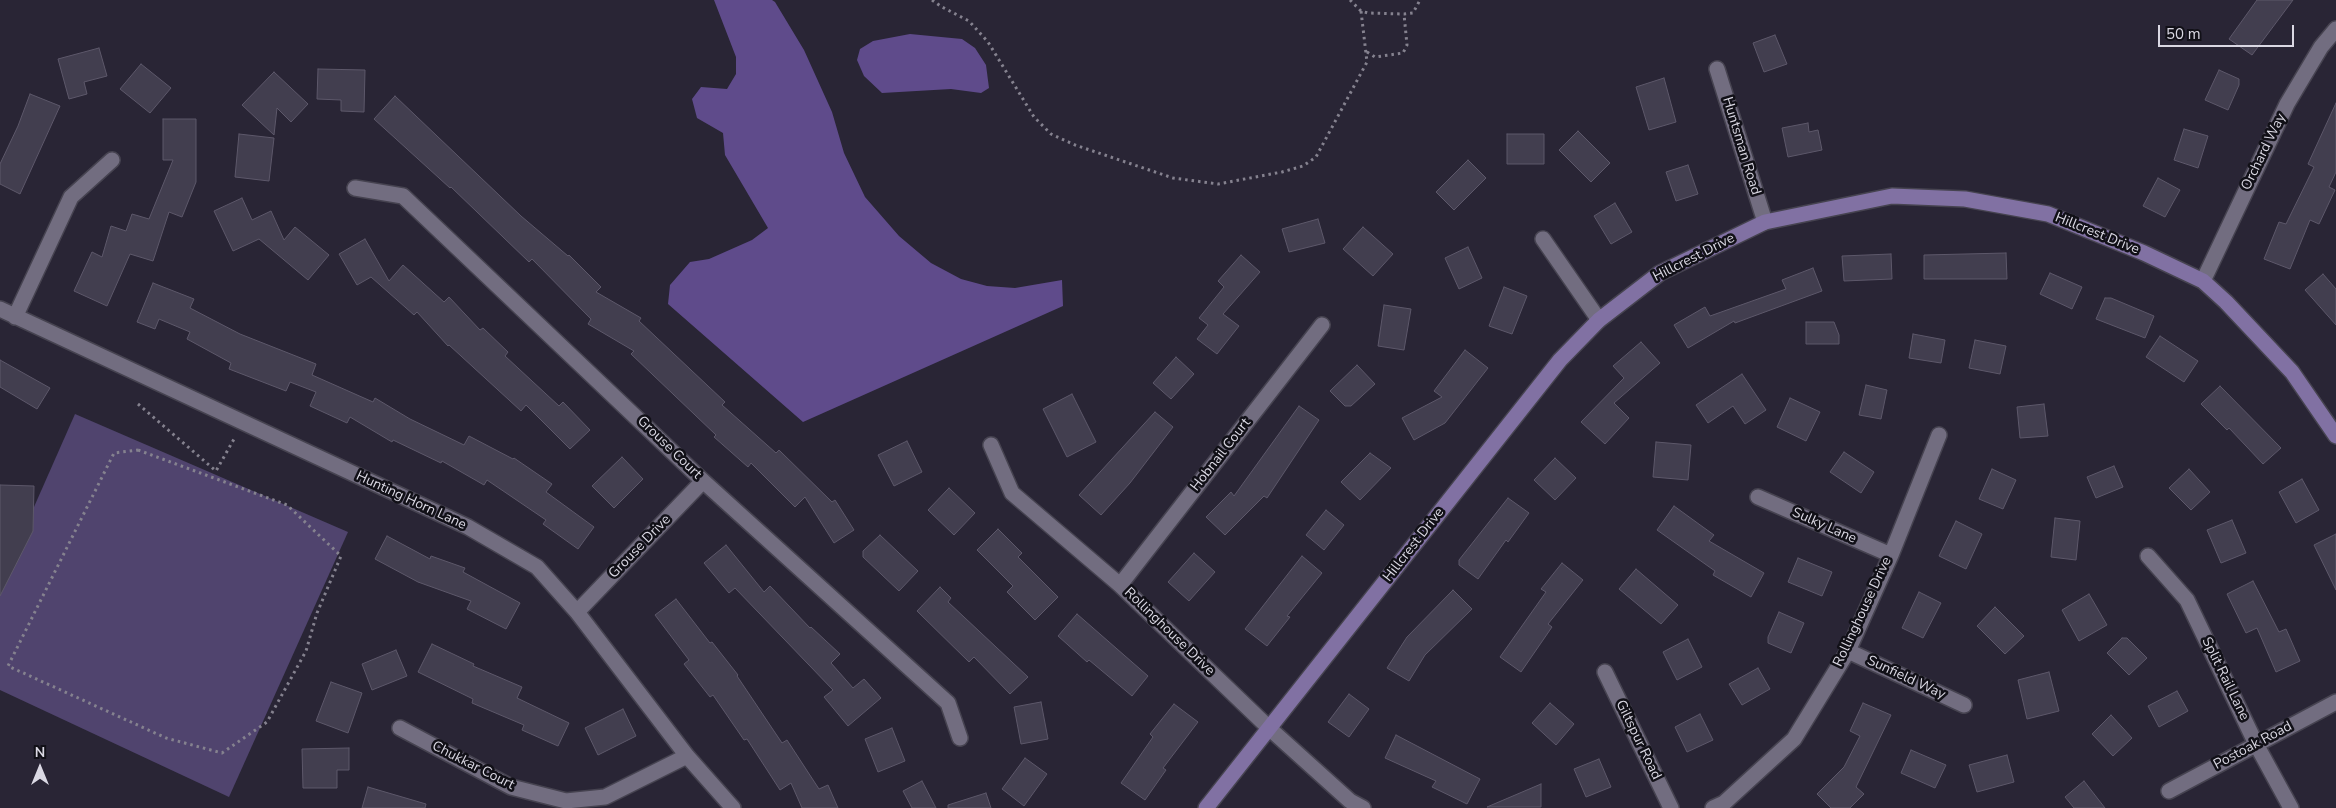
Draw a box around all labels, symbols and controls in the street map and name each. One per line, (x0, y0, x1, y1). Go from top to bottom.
scale bar (2161, 15, 2297, 47)
text: 50 m (2166, 24, 2201, 44)
street label: Huntsman Road (1718, 95, 1764, 197)
street label: Orchard Way (2238, 111, 2290, 193)
street label: Hillcrest Drive (2052, 209, 2142, 259)
street label: Hillcrest Drive (1650, 230, 1738, 286)
street label: Grouse Court (633, 413, 705, 483)
street label: Hobnail Court (1187, 415, 1255, 495)
street label: Hunting Horn Lane (353, 468, 469, 534)
street label: Sulky Lane (1789, 504, 1859, 548)
street label: Hillcrest Drive (1380, 505, 1448, 585)
street label: Grouse Drive (606, 512, 674, 582)
street label: Rollinghouse Drive (1830, 554, 1896, 670)
street label: Rollinghouse Drive (1120, 585, 1218, 679)
street label: Split Rail Lane (2198, 634, 2252, 724)
street label: Sunfield Way (1864, 652, 1948, 704)
street label: Giltspur Road (1612, 698, 1664, 782)
street label: Postoak Road (2211, 718, 2295, 774)
street label: Chukkar Court (429, 738, 517, 794)
north arrow (15, 743, 65, 793)
text: N (35, 743, 45, 762)

